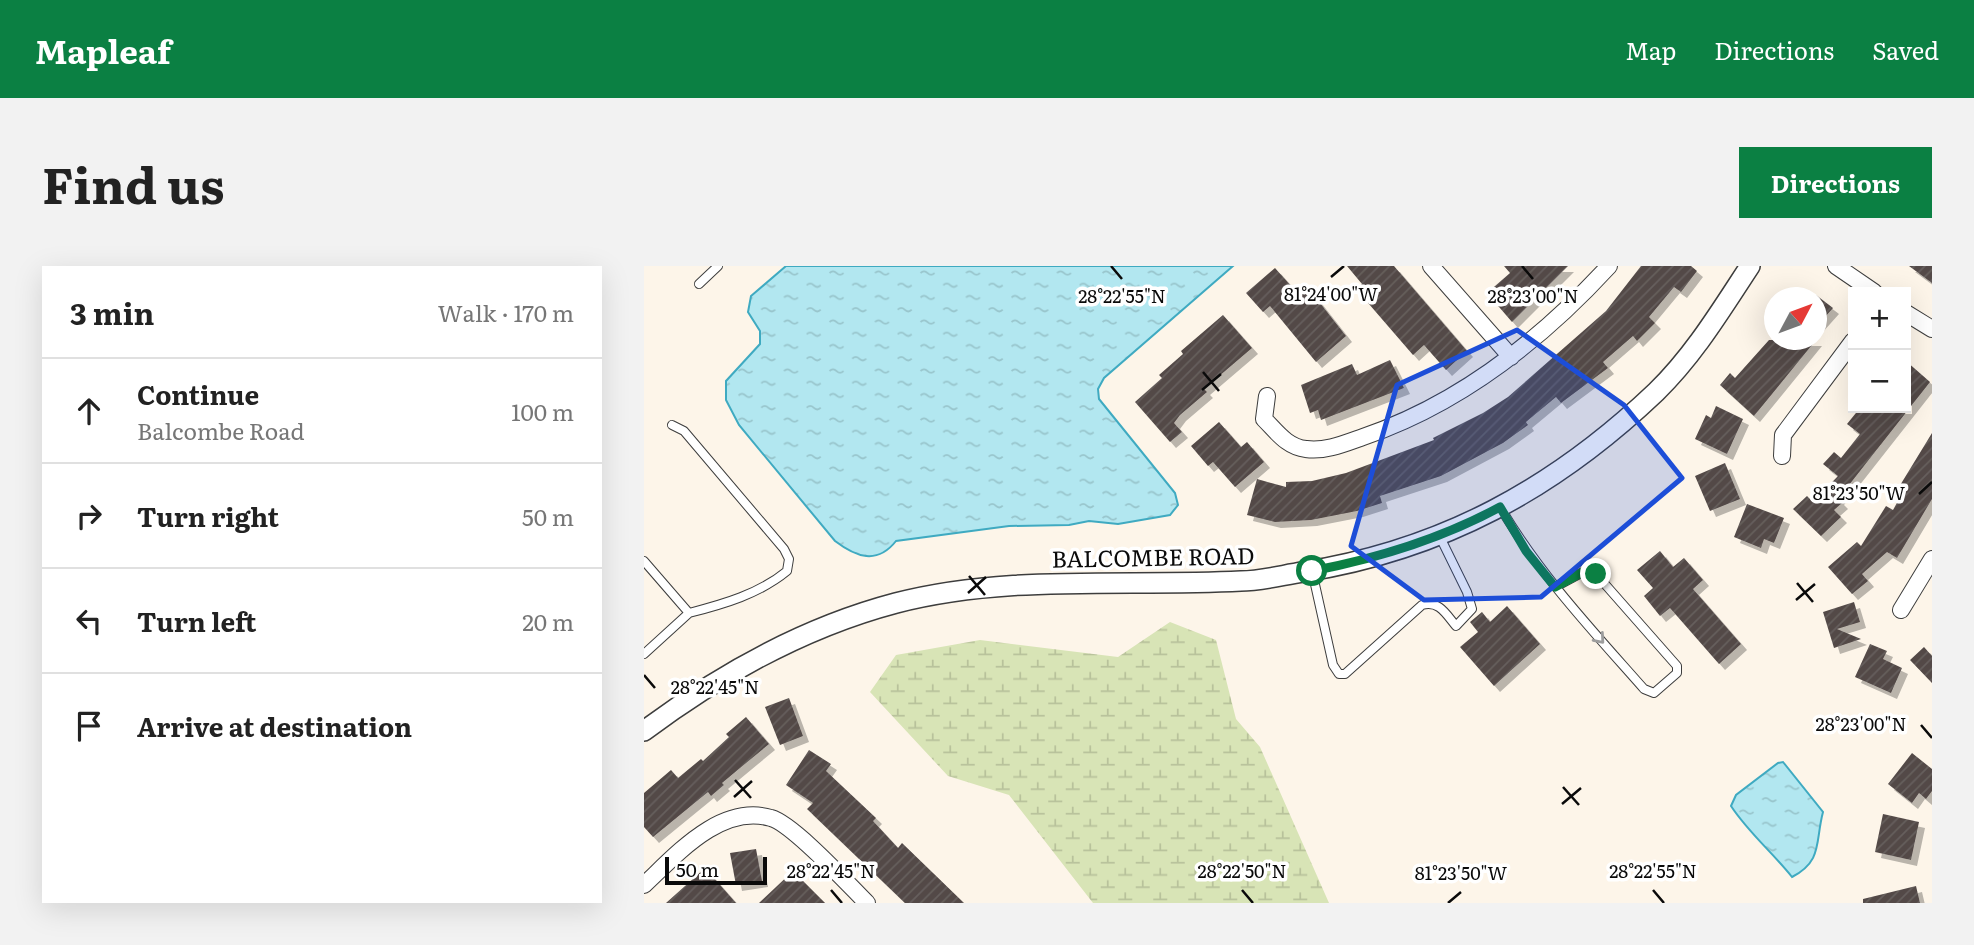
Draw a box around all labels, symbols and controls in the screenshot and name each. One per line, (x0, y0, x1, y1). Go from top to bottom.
text: Mapleaf (35, 25, 171, 74)
text: Map (1625, 32, 1676, 67)
text: Directions (1714, 32, 1834, 67)
text: Saved (1872, 32, 1939, 67)
text: Find us (42, 146, 225, 219)
button: Directions (1739, 147, 1932, 218)
text: 81°24'00"W (1284, 280, 1378, 307)
text: 28°22'55"N (1078, 282, 1166, 309)
text: 28°23'00"N (1488, 282, 1578, 309)
north arrow (1764, 287, 1827, 350)
map controls (1848, 287, 1911, 413)
button: + (1848, 287, 1911, 350)
text: 3 min (70, 290, 154, 334)
text: Walk · 170 m (438, 295, 574, 329)
button: − (1848, 350, 1911, 413)
text: Continue (137, 374, 259, 413)
icon: ahead (70, 392, 108, 430)
text: 100 m (511, 394, 574, 428)
text: Balcombe Road (137, 413, 305, 447)
text: 81°23'50"W (1813, 479, 1906, 506)
text: Turn right (137, 496, 279, 535)
icon: right (70, 497, 108, 535)
text: 50 m (522, 499, 574, 533)
street label: BALCOMBE ROAD (1051, 537, 1255, 575)
route start (1296, 555, 1327, 586)
route end (1580, 558, 1611, 589)
text: Turn left (137, 601, 256, 640)
icon: left (70, 602, 108, 640)
text: 20 m (522, 604, 574, 638)
one-way arrow (1592, 631, 1604, 644)
text: 28°22'45"N (671, 673, 759, 700)
text: Arrive at destination (137, 706, 412, 745)
icon: arrive (70, 707, 108, 745)
text: 28°23'00"N (1816, 710, 1906, 737)
scale bar (665, 854, 766, 886)
text: 50 m (676, 855, 719, 883)
text: 28°22'45"N (787, 857, 875, 884)
text: 28°22'50"N (1198, 857, 1286, 884)
text: 28°22'55"N (1609, 857, 1697, 884)
text: 81°23'50"W (1415, 859, 1508, 886)

